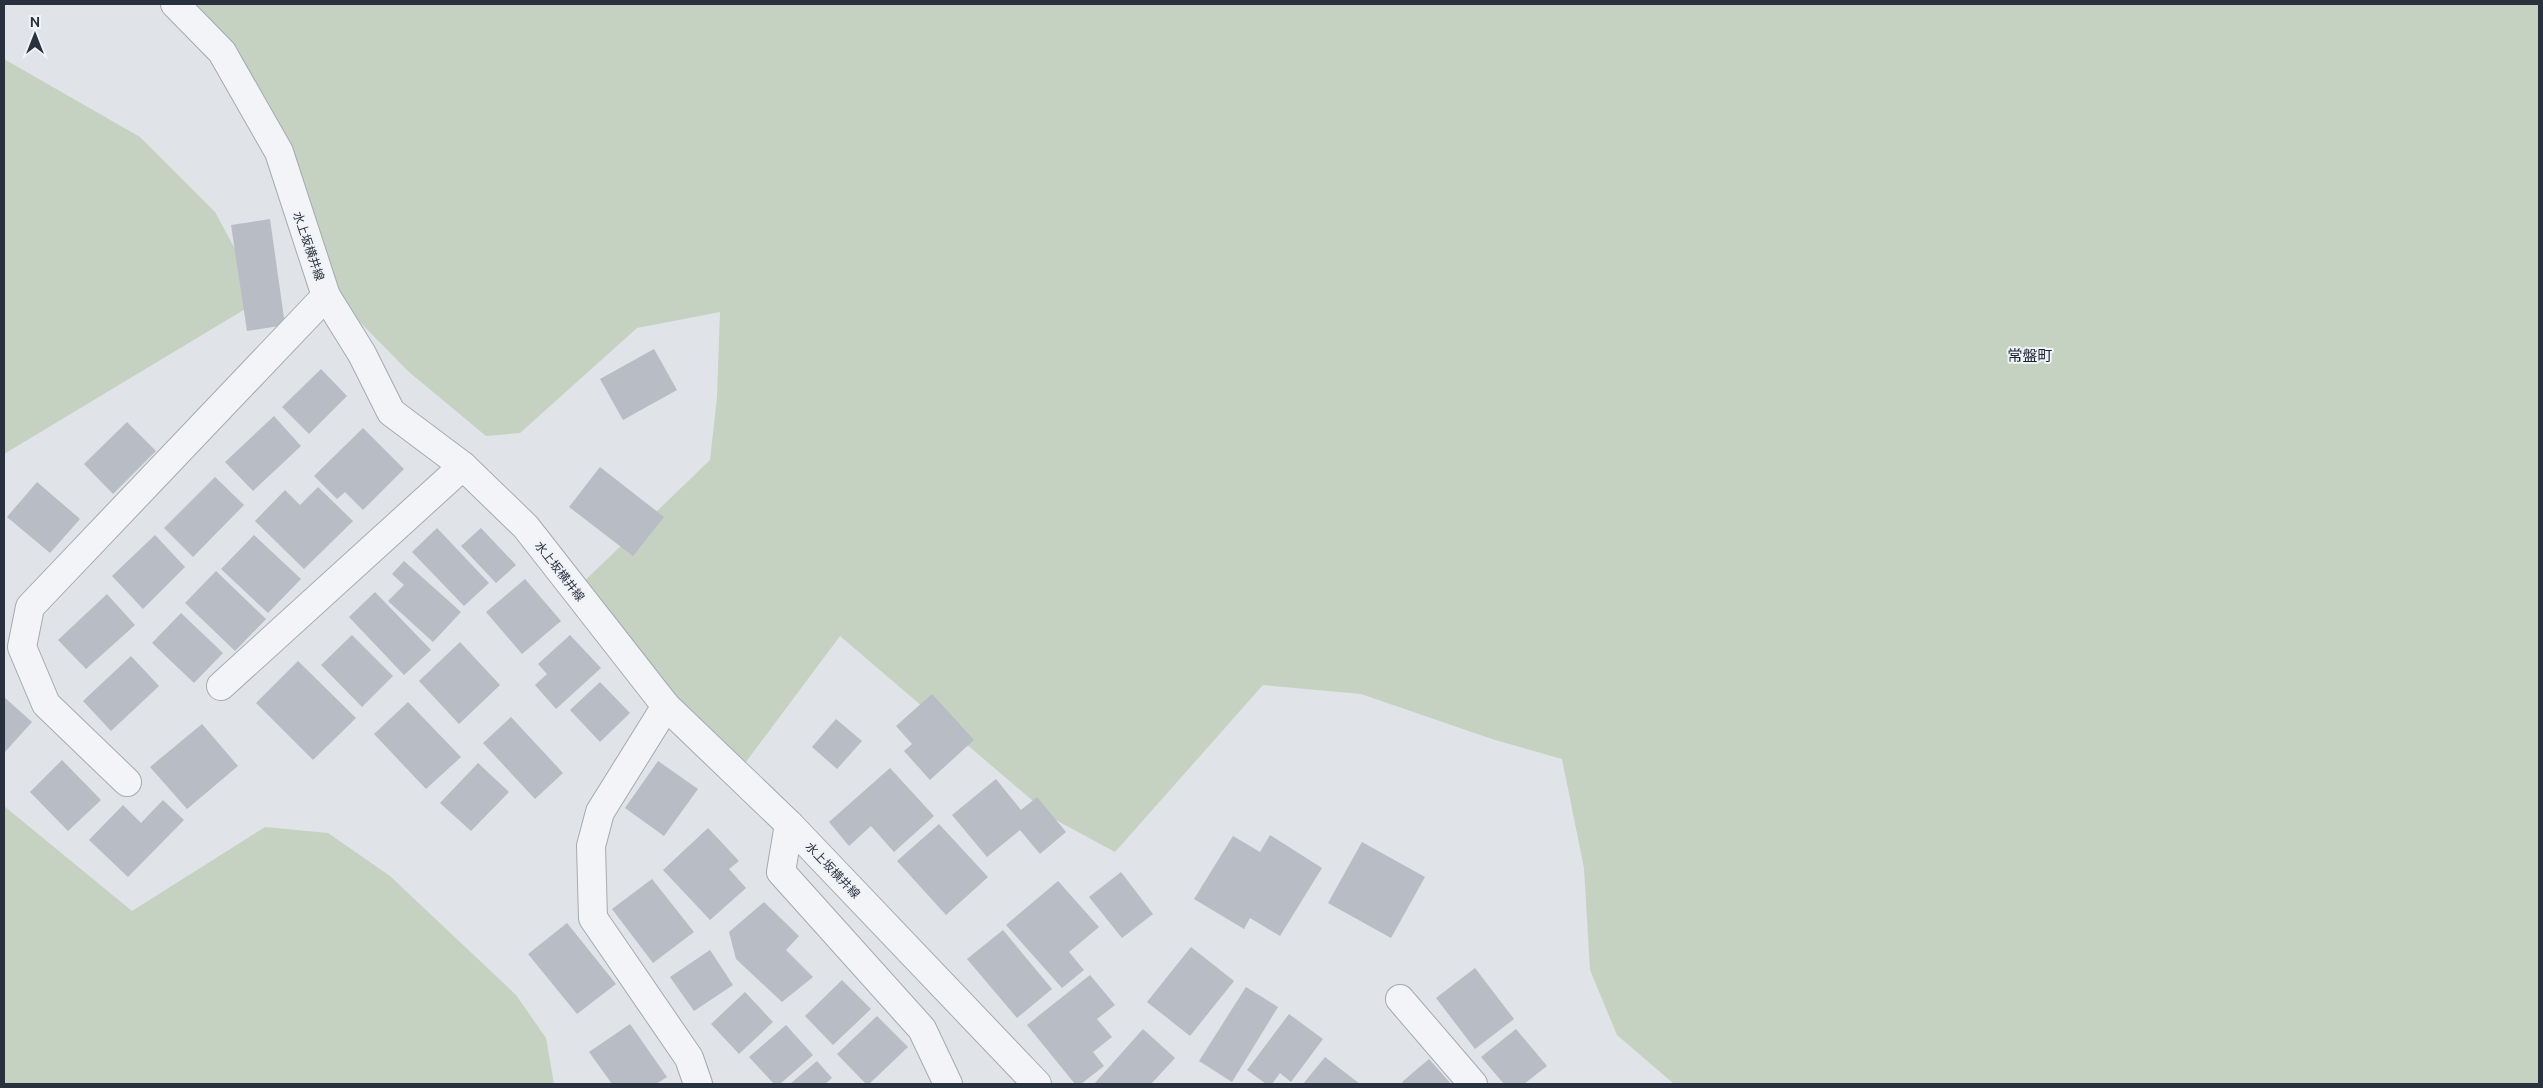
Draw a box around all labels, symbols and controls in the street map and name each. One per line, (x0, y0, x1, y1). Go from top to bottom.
north arrow (10, 10, 60, 60)
text: N (30, 14, 40, 30)
street label: 水上坂横井線 (291, 210, 327, 282)
district label: 常盤町 (2007, 347, 2053, 364)
street label: 水上坂横井線 (533, 539, 587, 603)
street label: 水上坂横井線 (803, 840, 863, 900)

